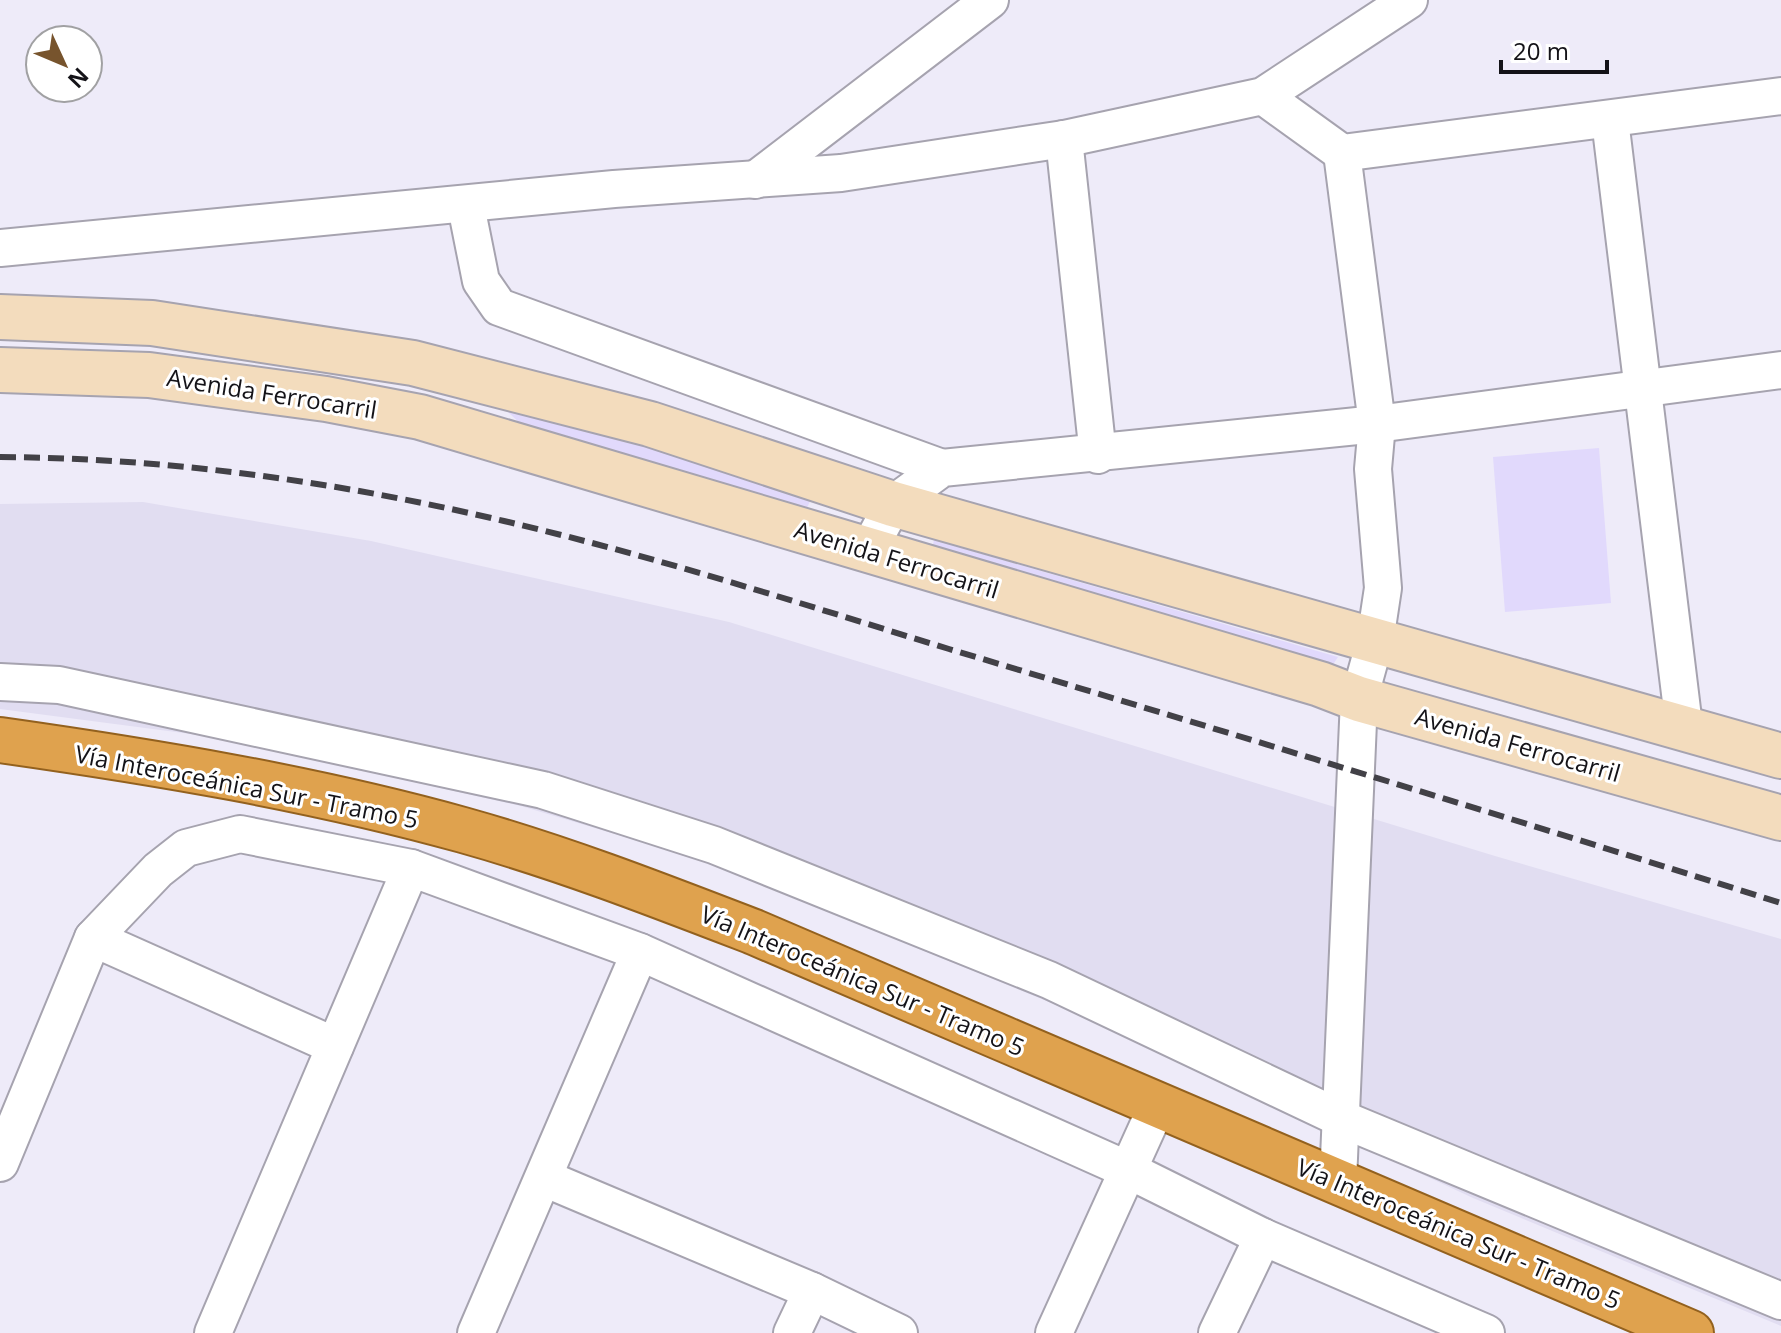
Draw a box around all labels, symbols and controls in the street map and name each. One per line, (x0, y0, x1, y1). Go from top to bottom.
north arrow (24, 24, 104, 104)
scale bar (1501, 24, 1607, 74)
text: 20 m (1513, 34, 1569, 67)
text: N (62, 62, 96, 95)
street label: Avenida Ferrocarril (165, 360, 379, 426)
street label: Avenida Ferrocarril (791, 512, 1003, 606)
street label: Avenida Ferrocarril (1411, 699, 1625, 789)
street label: Vía Interoceánica Sur - Tramo 5 (73, 737, 421, 835)
street label: Vía Interoceánica Sur - Tramo 5 (696, 897, 1030, 1063)
street label: Vía Interoceánica Sur - Tramo 5 (1292, 1150, 1626, 1316)

